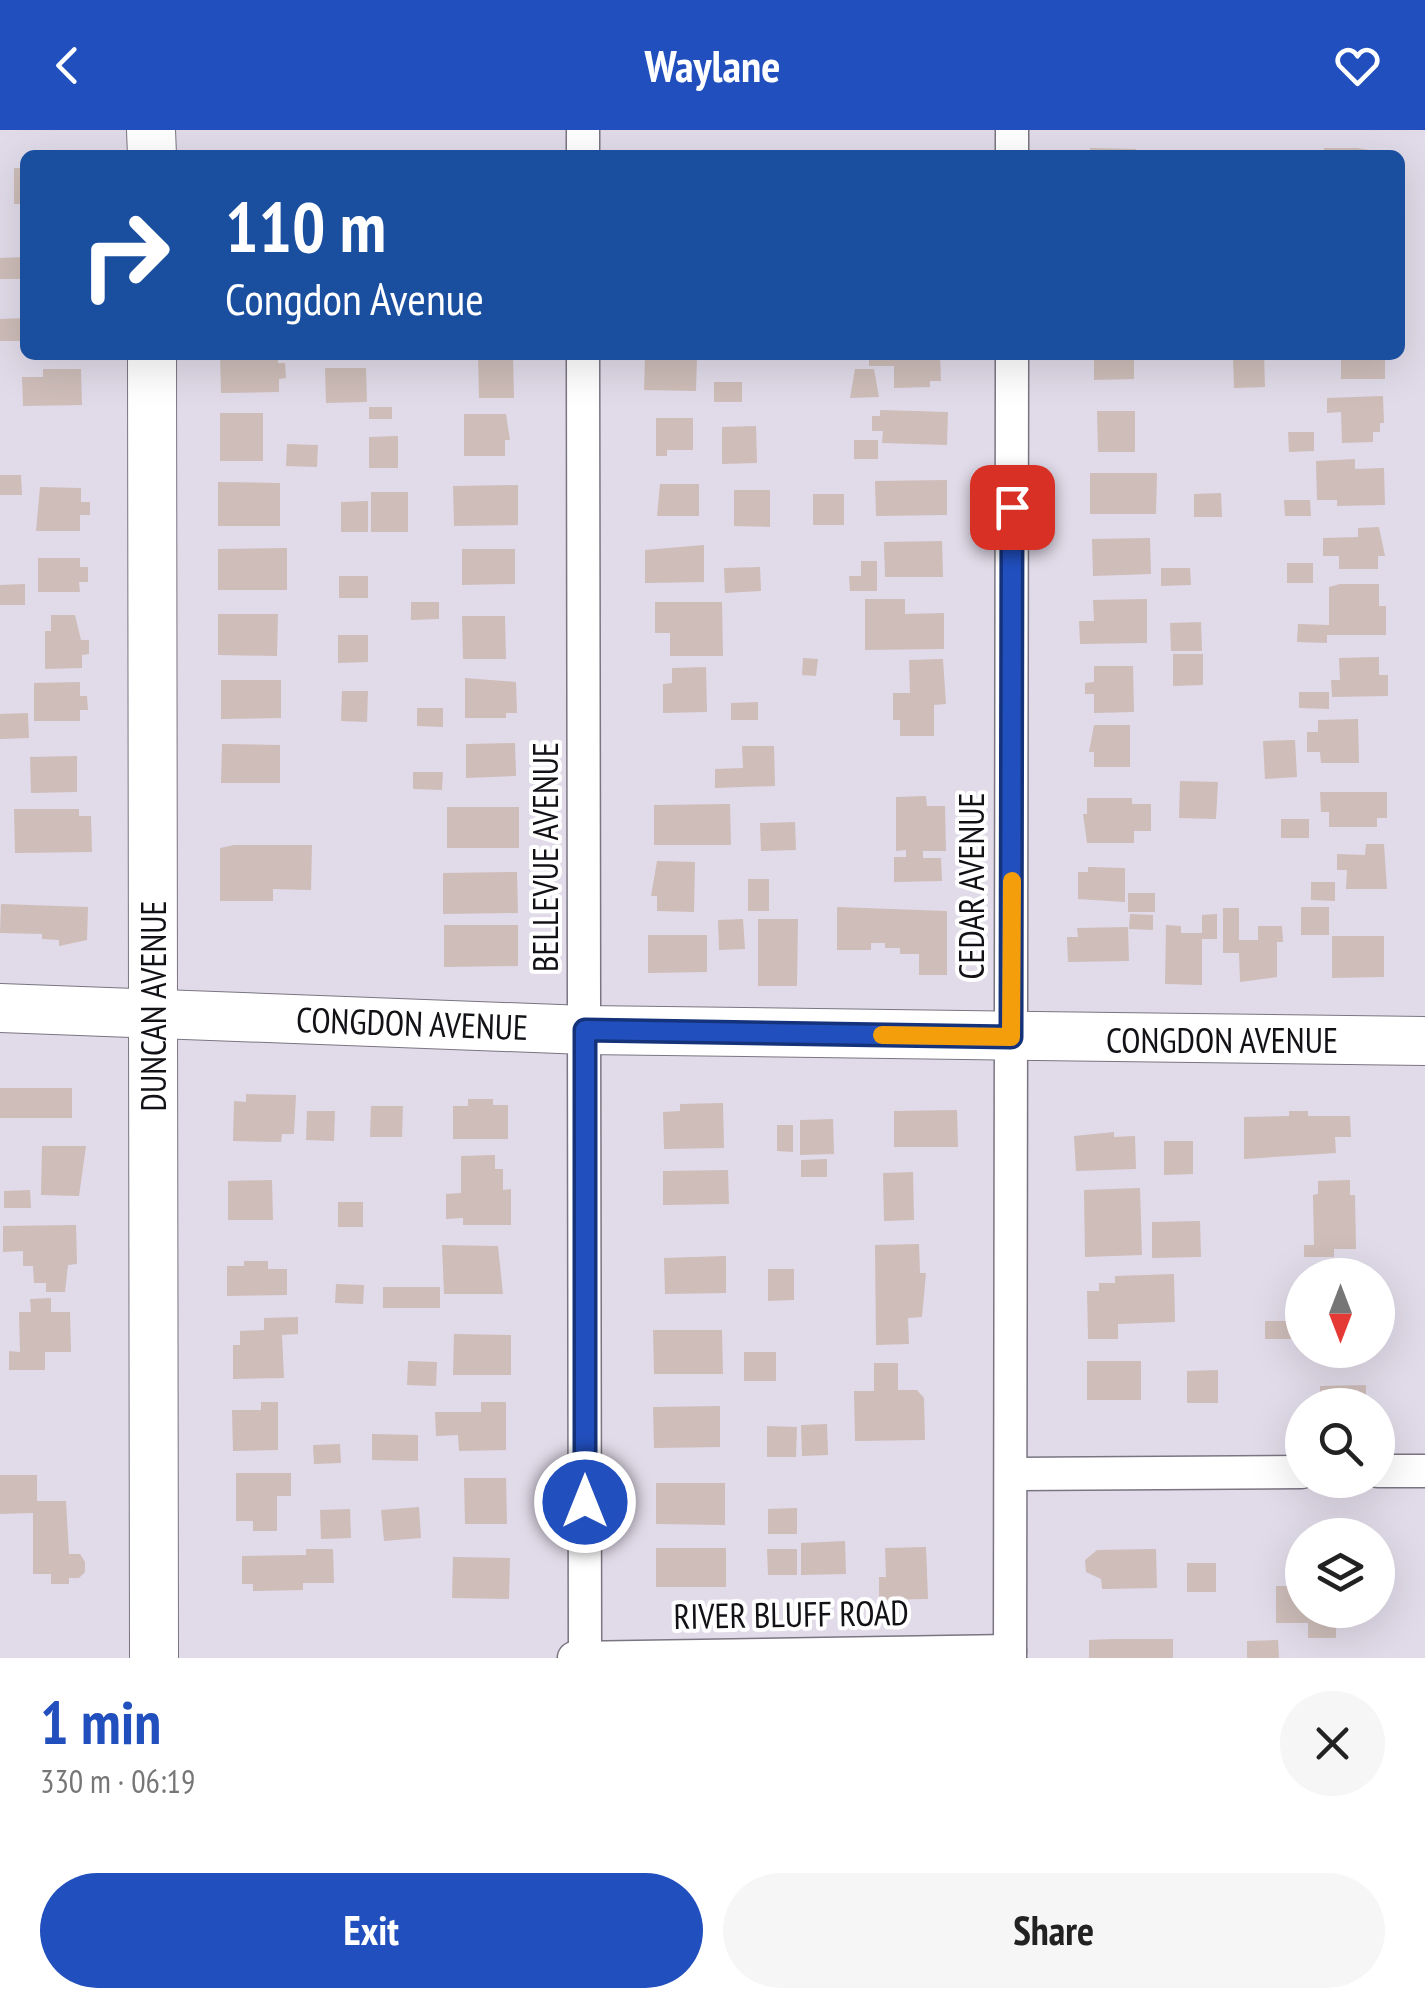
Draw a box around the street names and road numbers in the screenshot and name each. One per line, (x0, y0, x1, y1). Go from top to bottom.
street label: BELLEVUE AVENUE (522, 742, 568, 972)
street label: CEDAR AVENUE (948, 792, 994, 980)
street label: DUNCAN AVENUE (130, 901, 176, 1111)
street label: CONGDON AVENUE (295, 996, 529, 1050)
street label: CONGDON AVENUE (1106, 1017, 1338, 1063)
street label: RIVER BLUFF ROAD (673, 1589, 909, 1639)

